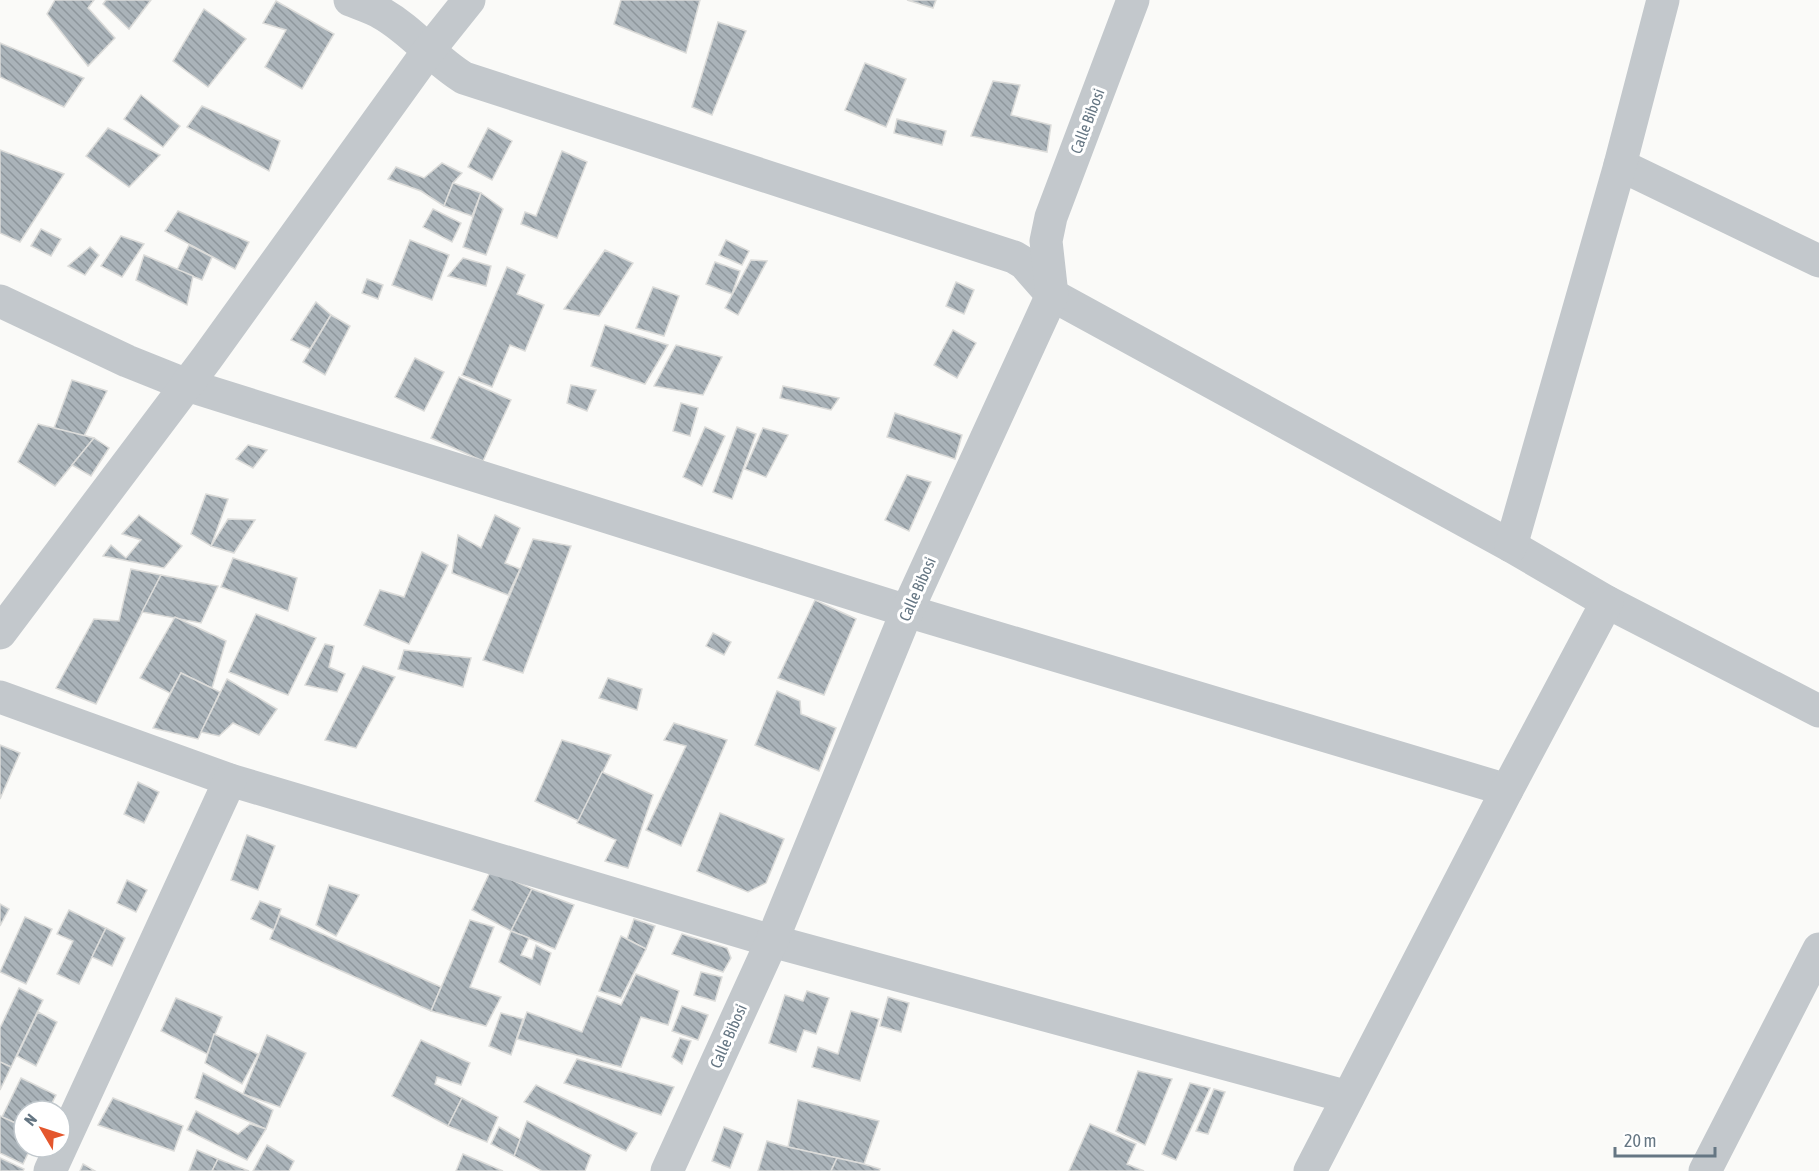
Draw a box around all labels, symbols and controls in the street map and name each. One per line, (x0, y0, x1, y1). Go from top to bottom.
street label: Calle Bibosi (1066, 86, 1108, 156)
street label: Calle Bibosi (895, 554, 939, 624)
street label: Calle Bibosi (706, 1001, 750, 1071)
north arrow (12, 1099, 72, 1159)
text: N (20, 1110, 40, 1129)
scale bar (1615, 1120, 1716, 1158)
text: 20 m (1624, 1130, 1656, 1151)

